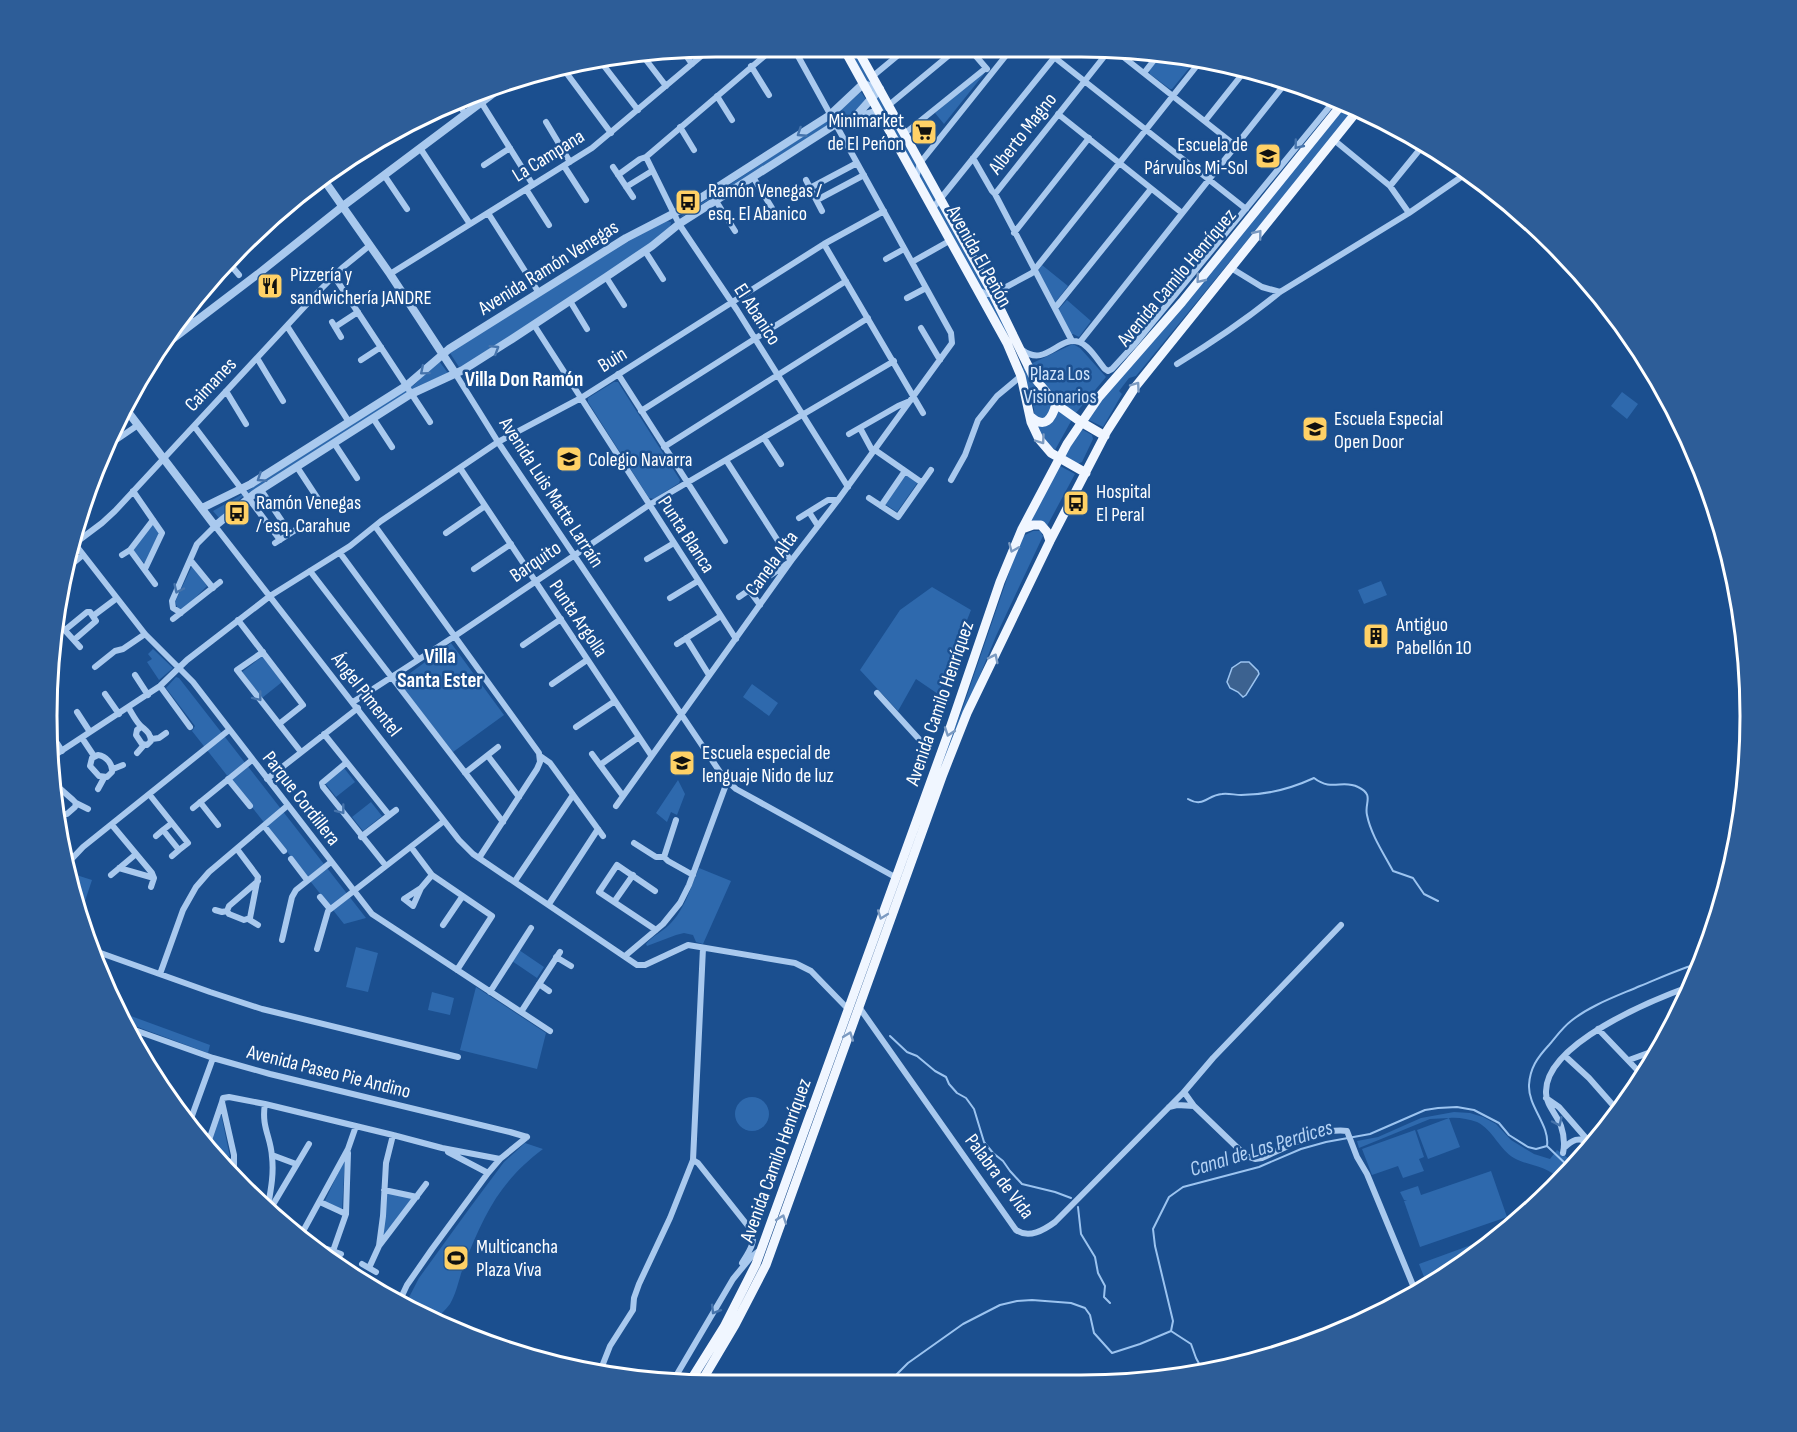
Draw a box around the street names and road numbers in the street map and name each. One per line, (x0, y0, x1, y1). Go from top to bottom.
street label: Alberto Magno (983, 88, 1062, 180)
street label: La Campana (508, 124, 589, 187)
street label: Avenida El Peñón (941, 201, 1017, 311)
street label: Avenida Camilo Henríquez (1112, 204, 1241, 352)
street label: Avenida Ramón Venegas (473, 215, 623, 321)
street label: El Abanico (728, 279, 786, 350)
street label: Buin (594, 342, 631, 378)
street label: Caimanes (180, 353, 242, 417)
street label: Avenida Luis Matte Larraín (493, 412, 609, 572)
street label: Punta Blanca (652, 492, 720, 577)
street label: Canela Alta (740, 526, 803, 601)
street label: Barquito (505, 536, 566, 588)
street label: Punta Argolla (544, 575, 613, 662)
street label: Avenida Camilo Henríquez (900, 618, 979, 790)
street label: Ángel Pimentel (325, 647, 406, 741)
street label: Parque Cordillera (257, 747, 345, 851)
street label: Avenida Paseo Pie Andino (243, 1040, 413, 1104)
street label: Avenida Camilo Henríquez (735, 1075, 817, 1246)
street label: Palabra de Vida (959, 1129, 1039, 1224)

